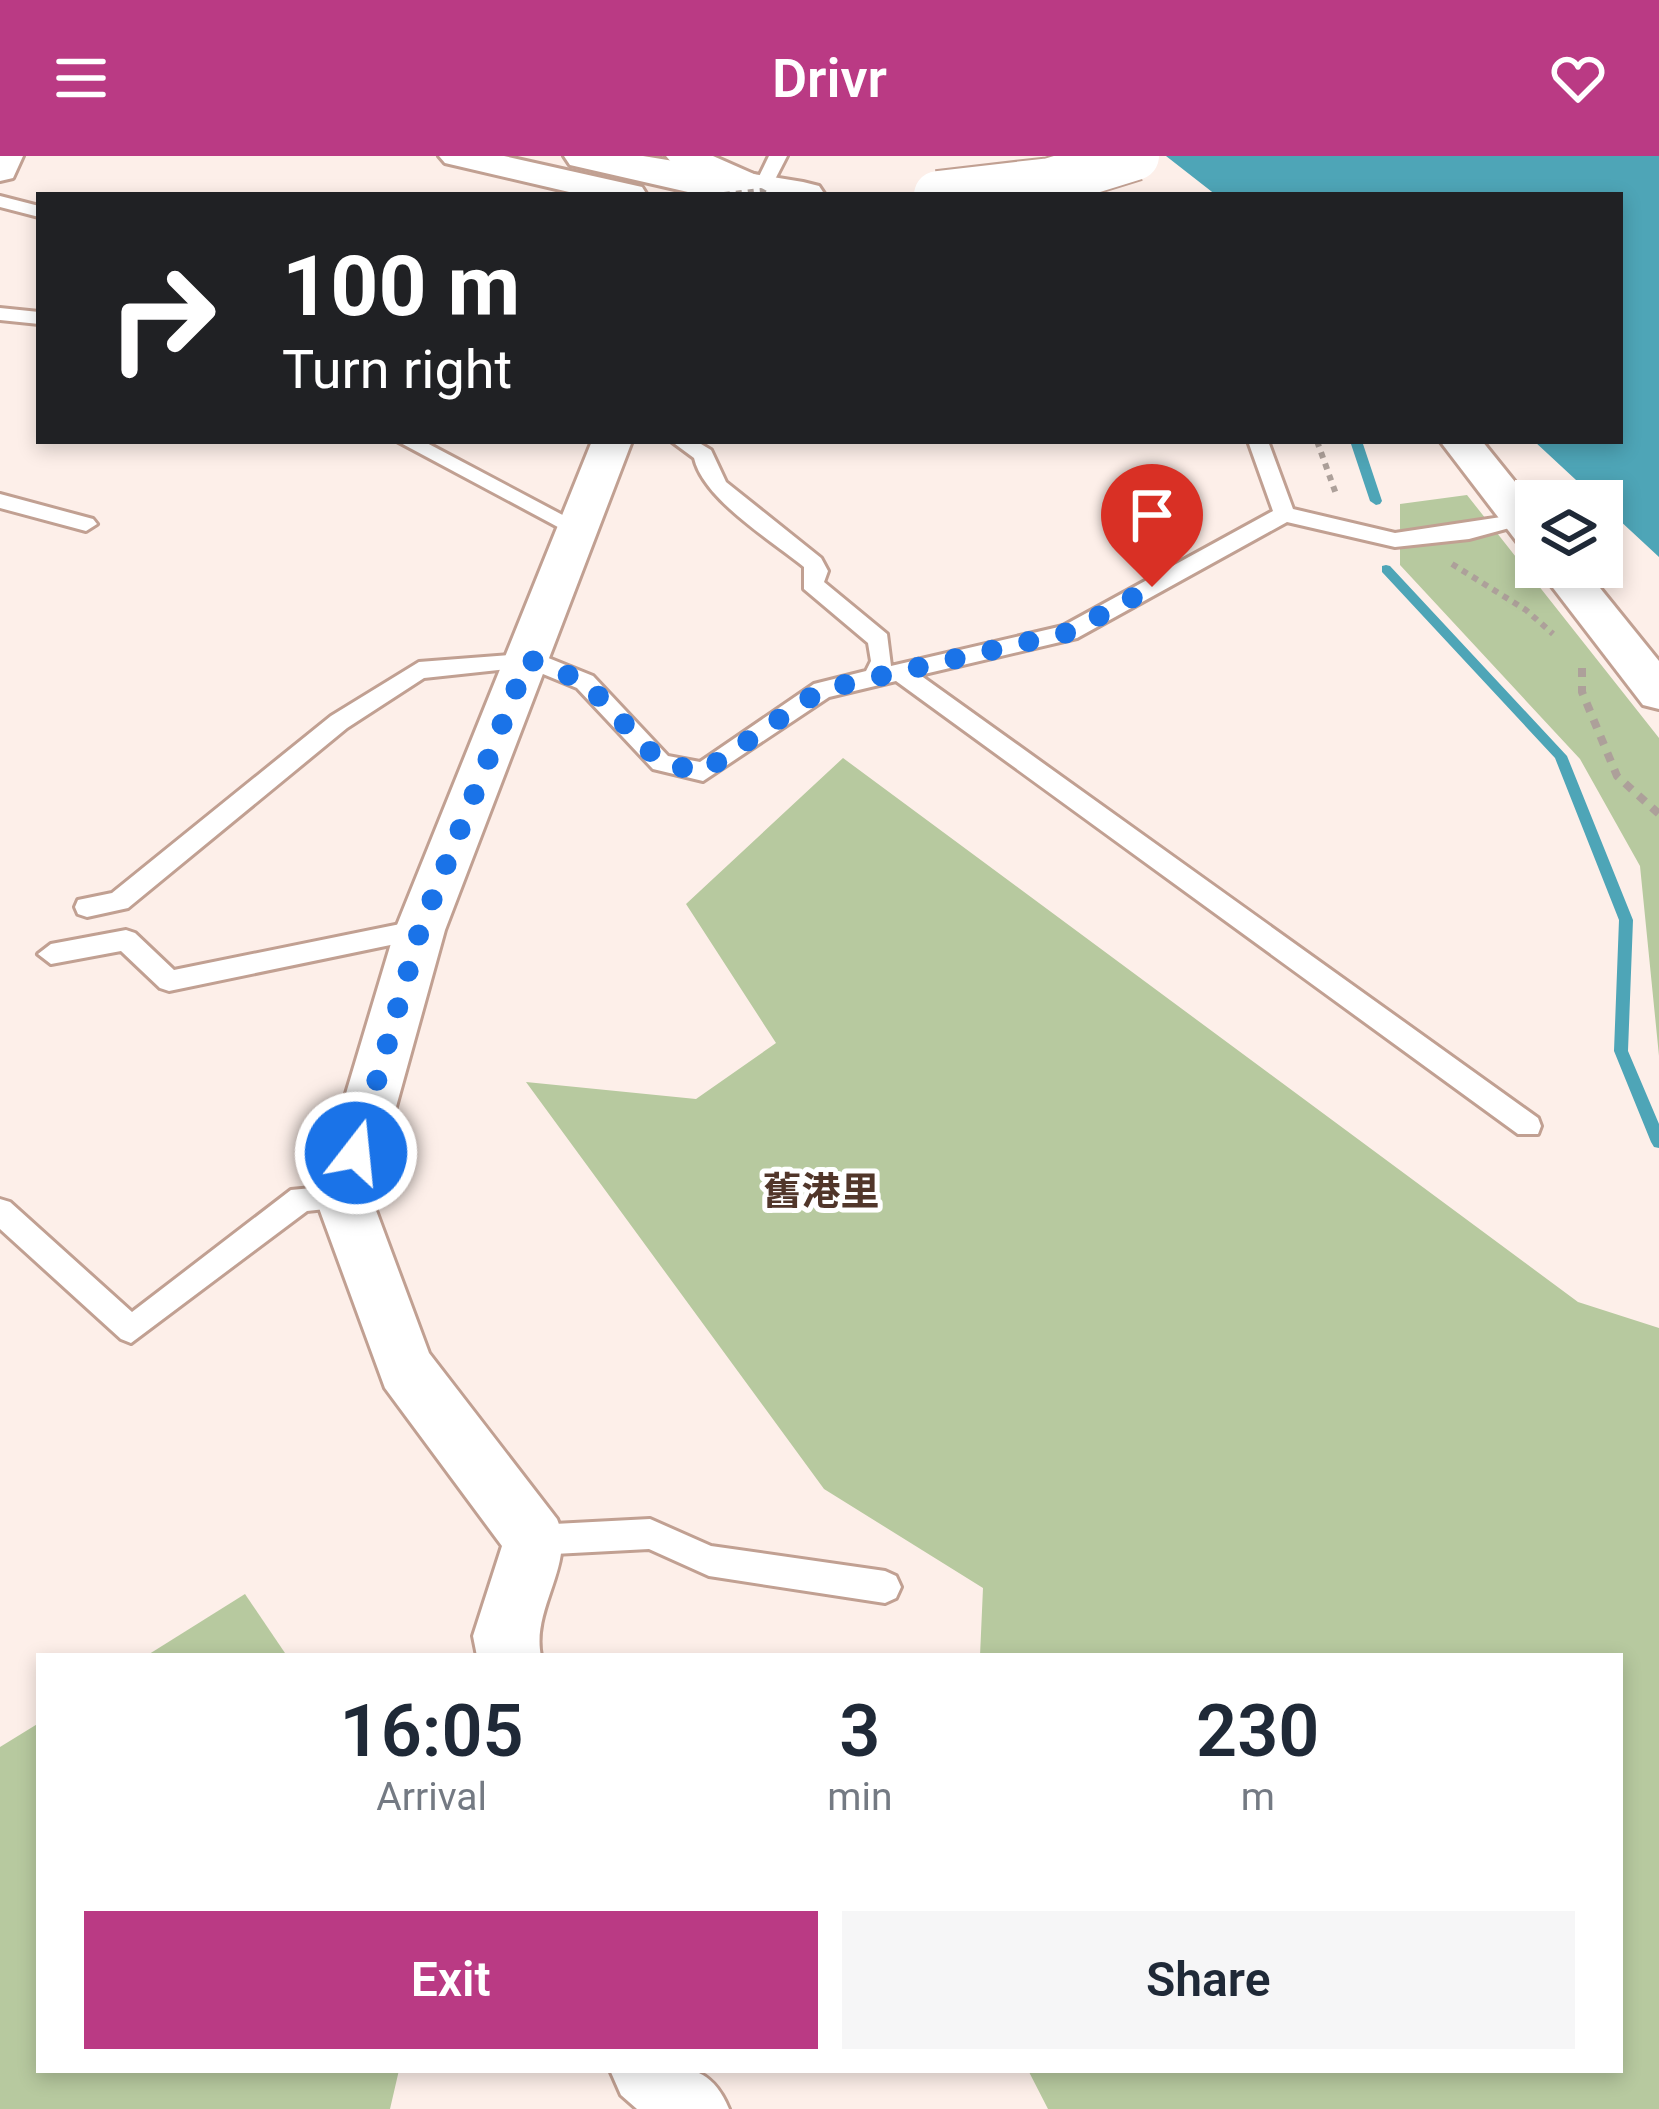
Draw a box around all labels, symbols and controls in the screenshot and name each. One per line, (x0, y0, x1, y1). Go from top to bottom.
icon: menu (48, 45, 114, 111)
icon: heart (1545, 45, 1611, 111)
text: Drivr (772, 47, 887, 110)
text: 100 m (282, 237, 520, 336)
icon: right (84, 240, 240, 396)
text: Turn right (282, 338, 512, 401)
pin (1101, 464, 1203, 587)
map controls (1515, 480, 1623, 588)
button: layers (1515, 480, 1623, 588)
icon: arrive (1119, 482, 1185, 548)
position arrow (293, 1090, 419, 1216)
district label: 舊港里 (762, 1169, 880, 1215)
text: 16:05 (340, 1689, 524, 1774)
text: 3 (839, 1689, 880, 1774)
text: 230 (1196, 1689, 1319, 1774)
text: Arrival (376, 1774, 487, 1820)
text: min (827, 1774, 892, 1820)
text: m (1241, 1774, 1275, 1820)
button: Exit (84, 1911, 818, 2049)
button: Share (842, 1911, 1575, 2049)

